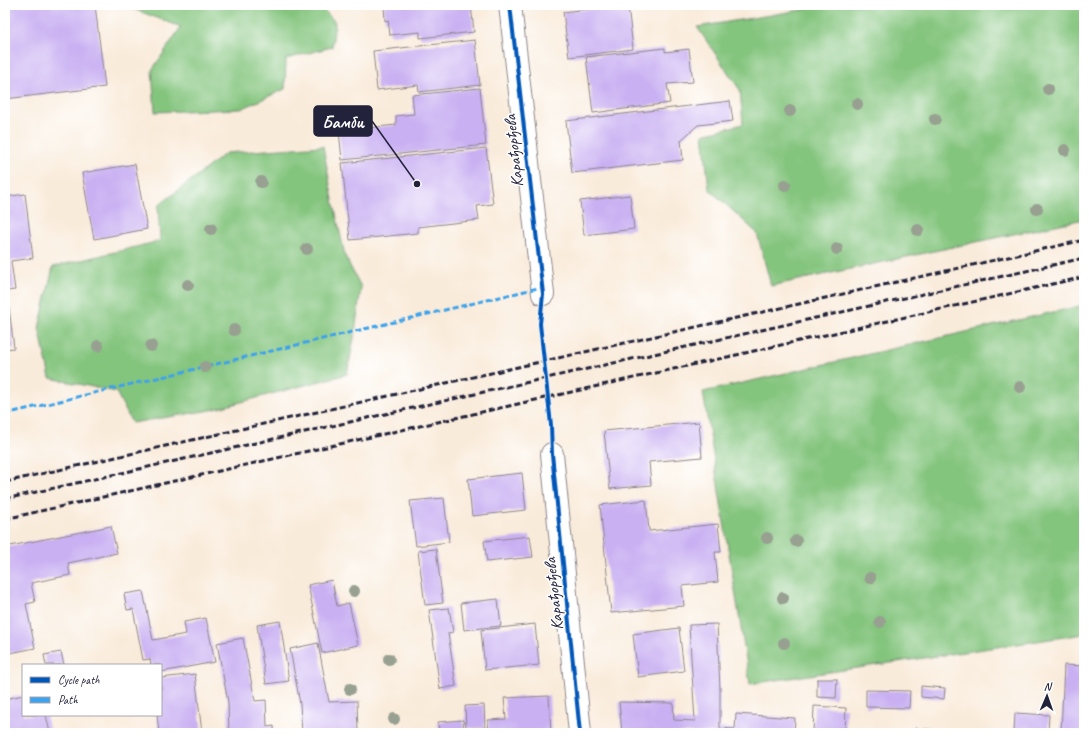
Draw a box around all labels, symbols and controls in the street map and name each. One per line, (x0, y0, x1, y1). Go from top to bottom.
callout: Бамби (314, 106, 372, 136)
text: Бамби (322, 111, 365, 133)
street label: Карађорђева (499, 113, 528, 188)
street label: Карађорђева (539, 556, 568, 631)
legend (22, 664, 162, 716)
text: Cycle path (58, 672, 100, 688)
north arrow (1027, 676, 1067, 716)
text: N (1044, 679, 1053, 693)
text: Path (58, 692, 78, 708)

